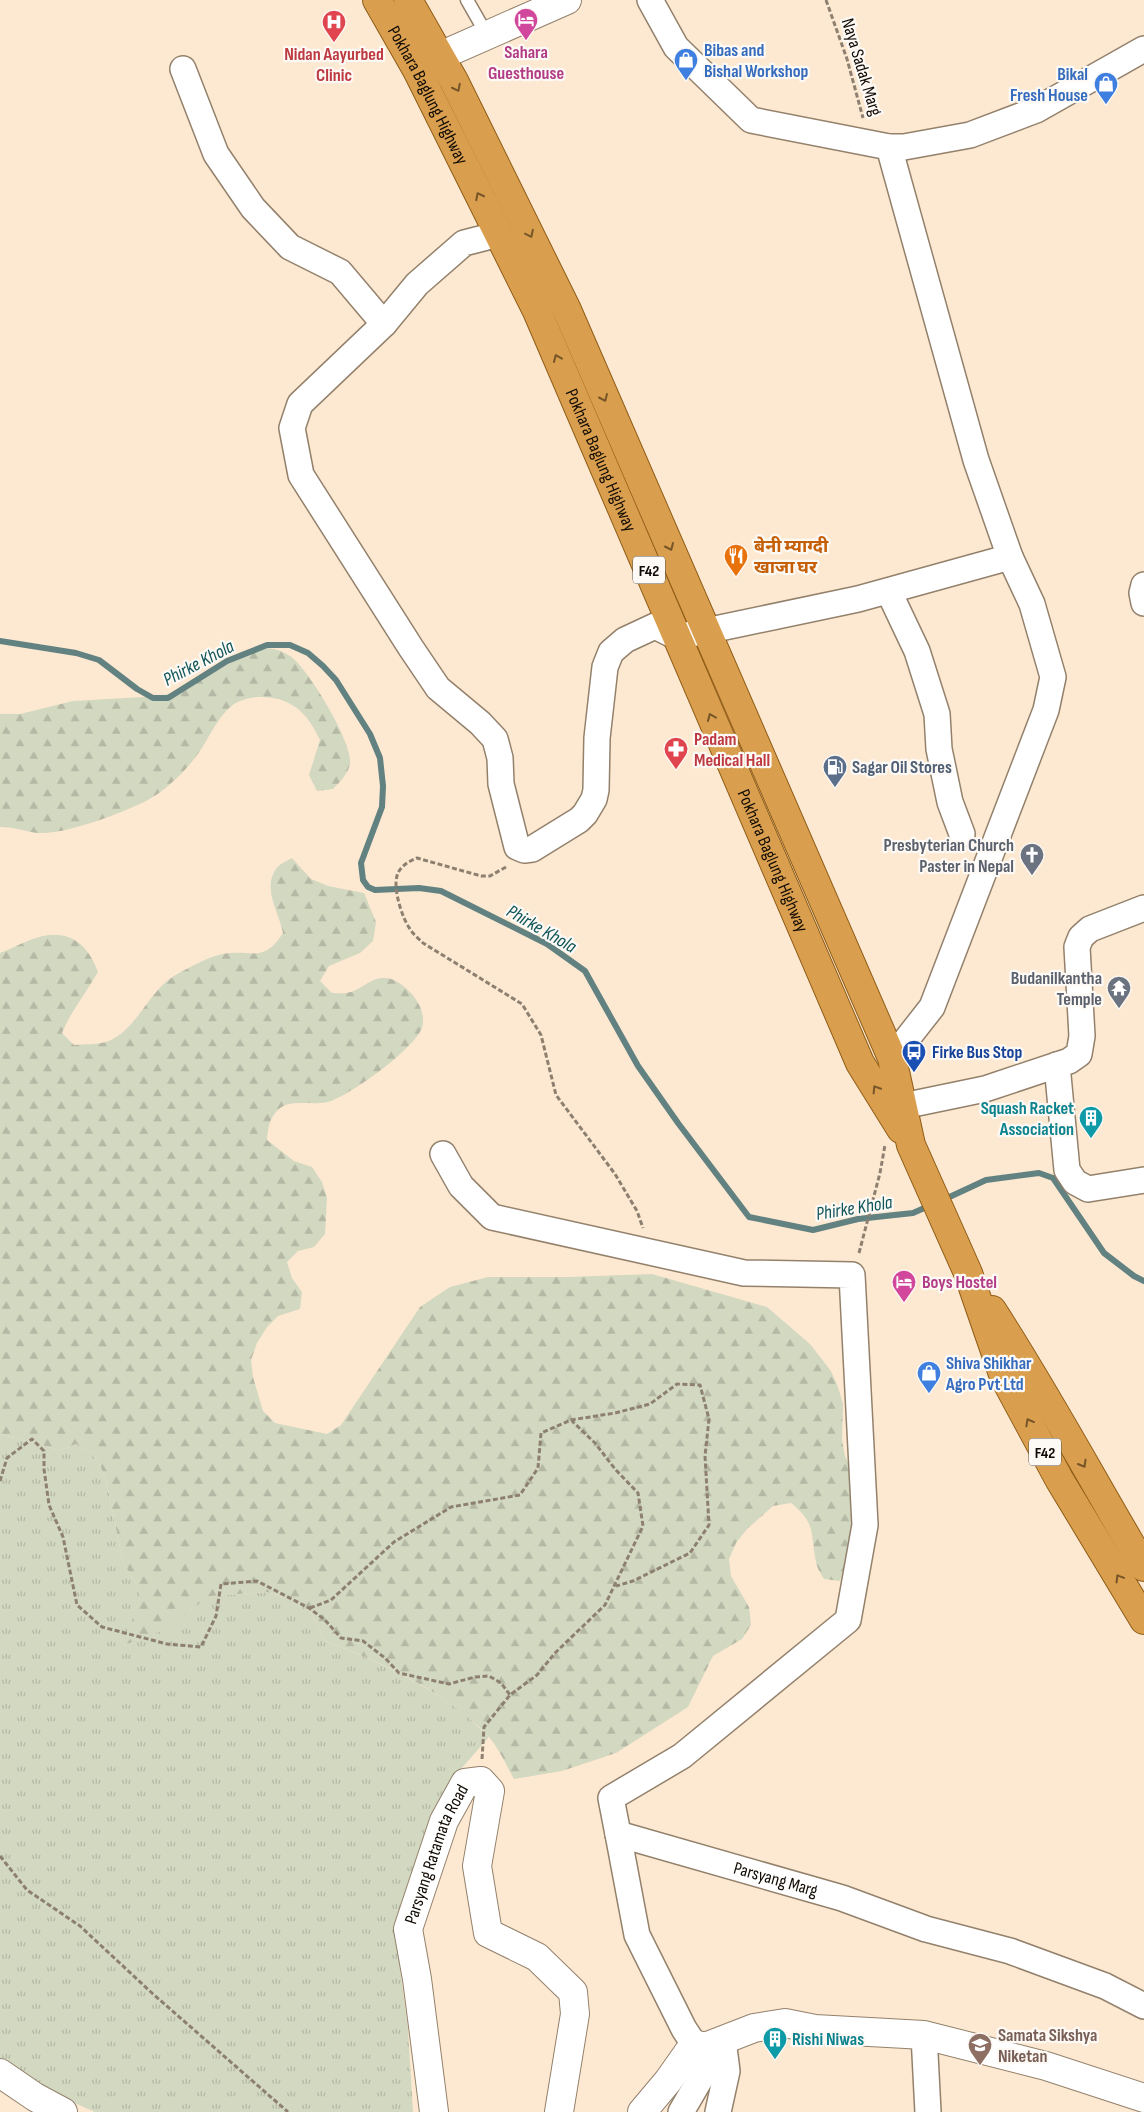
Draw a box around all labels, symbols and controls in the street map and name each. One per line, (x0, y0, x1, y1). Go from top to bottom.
hotel icon: Sahara Guesthouse (513, 7, 539, 41)
hospital icon: Nidan Aayurbed Clinic (321, 9, 347, 43)
street label: Naya Sadak Marg (837, 16, 886, 118)
street label: Pokhara Baglung Highway (383, 22, 472, 168)
place label: Bibas and Bishal Workshop (704, 40, 809, 82)
place label: Sahara Guesthouse (488, 42, 564, 84)
place label: Nidan Aayurbed Clinic (284, 44, 384, 86)
shop icon: Bibas and Bishal Workshop (673, 47, 699, 81)
place label: Bikal Fresh House (1010, 64, 1088, 106)
shop icon: Bikal Fresh House (1093, 71, 1119, 105)
one-way arrow (451, 83, 461, 92)
one-way arrow (475, 192, 486, 201)
one-way arrow (524, 229, 534, 238)
one-way arrow (552, 354, 563, 363)
street label: Pokhara Baglung Highway (561, 386, 640, 535)
one-way arrow (598, 393, 609, 402)
place label: बेनी म्याग्दी खाजा घर (754, 536, 829, 578)
one-way arrow (663, 542, 674, 551)
restaurant icon: बेनी म्याग्दी खाजा घर (723, 543, 749, 577)
road number: F42 (633, 556, 665, 584)
water label: Phirke Khola (159, 635, 238, 692)
one-way arrow (707, 713, 717, 721)
place label: Padam Medical Hall (694, 729, 770, 771)
pharmacy icon: Padam Medical Hall (663, 736, 689, 770)
fuel station icon: Sagar Oil Stores (822, 754, 848, 788)
place label: Sagar Oil Stores (852, 757, 952, 778)
street label: Pokhara Baglung Highway (733, 786, 813, 935)
place label: Presbyterian Church Paster in Nepal (884, 835, 1014, 877)
church icon: Presbyterian Church Paster in Nepal (1019, 842, 1045, 876)
water label: Phirke Khola (502, 900, 581, 959)
place label: Budanilkantha Temple (1011, 968, 1102, 1010)
temple icon: Budanilkantha Temple (1106, 975, 1132, 1009)
bus stop icon: Firke Bus Stop (901, 1039, 927, 1073)
place label: Firke Bus Stop (932, 1042, 1022, 1063)
one-way arrow (872, 1085, 882, 1094)
place label: Squash Racket Association (981, 1098, 1074, 1140)
building icon: Squash Racket Association (1078, 1105, 1104, 1139)
water label: Phirke Khola (814, 1191, 894, 1226)
hotel icon: Boys Hostel (891, 1269, 917, 1303)
place label: Boys Hostel (922, 1272, 997, 1293)
place label: Shiva Shikhar Agro Pvt Ltd (945, 1353, 1032, 1395)
shop icon: Shiva Shikhar Agro Pvt Ltd (916, 1360, 942, 1394)
one-way arrow (1025, 1419, 1035, 1428)
road number: F42 (1029, 1438, 1061, 1465)
one-way arrow (1077, 1459, 1087, 1468)
one-way arrow (1115, 1575, 1125, 1584)
street label: Parsyang Ratamata Road (400, 1781, 473, 1927)
street label: Parsyang Marg (731, 1858, 820, 1902)
place label: Samata Sikshya Niketan (998, 2025, 1097, 2067)
building icon: Rishi Niwas (762, 2026, 788, 2060)
place label: Rishi Niwas (792, 2029, 864, 2050)
school or university icon: Samata Sikshya Niketan (967, 2032, 993, 2066)

